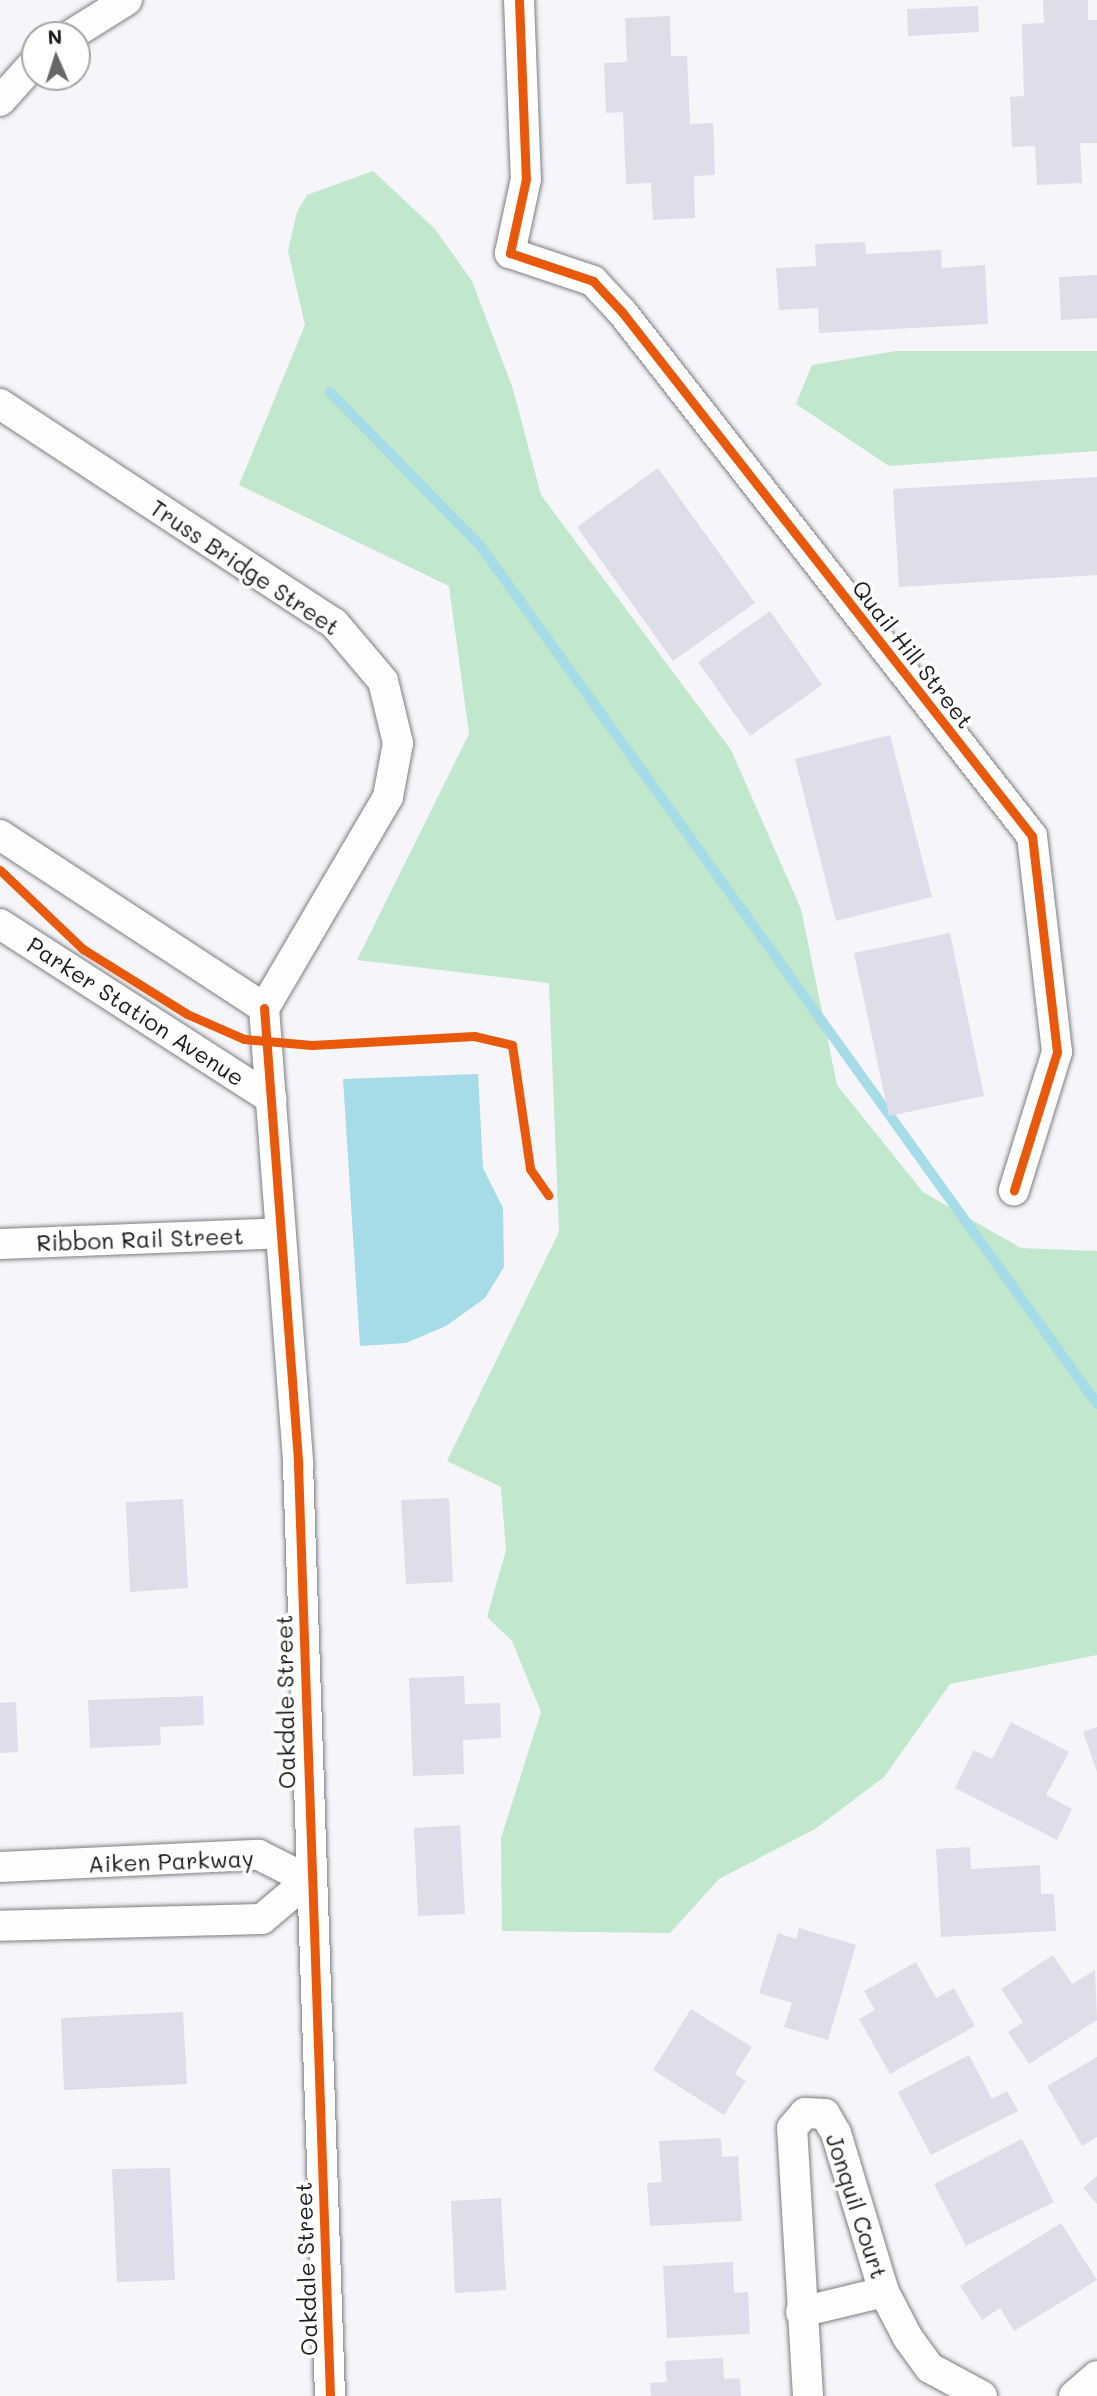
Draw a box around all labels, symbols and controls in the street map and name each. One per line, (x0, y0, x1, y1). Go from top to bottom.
north arrow (21, 21, 91, 91)
text: N (47, 24, 63, 49)
street label: Truss Bridge Street (145, 493, 345, 641)
street label: Quail Hill Street (847, 574, 979, 734)
street label: Parker Station Avenue (22, 930, 250, 1092)
street label: Ribbon Rail Street (36, 1222, 244, 1256)
street label: Oakdale Street (270, 1615, 300, 1789)
street label: Aiken Parkway (88, 1844, 254, 1878)
street label: Jonquil Court (821, 2130, 893, 2282)
street label: Oakdale Street (289, 2181, 323, 2357)

